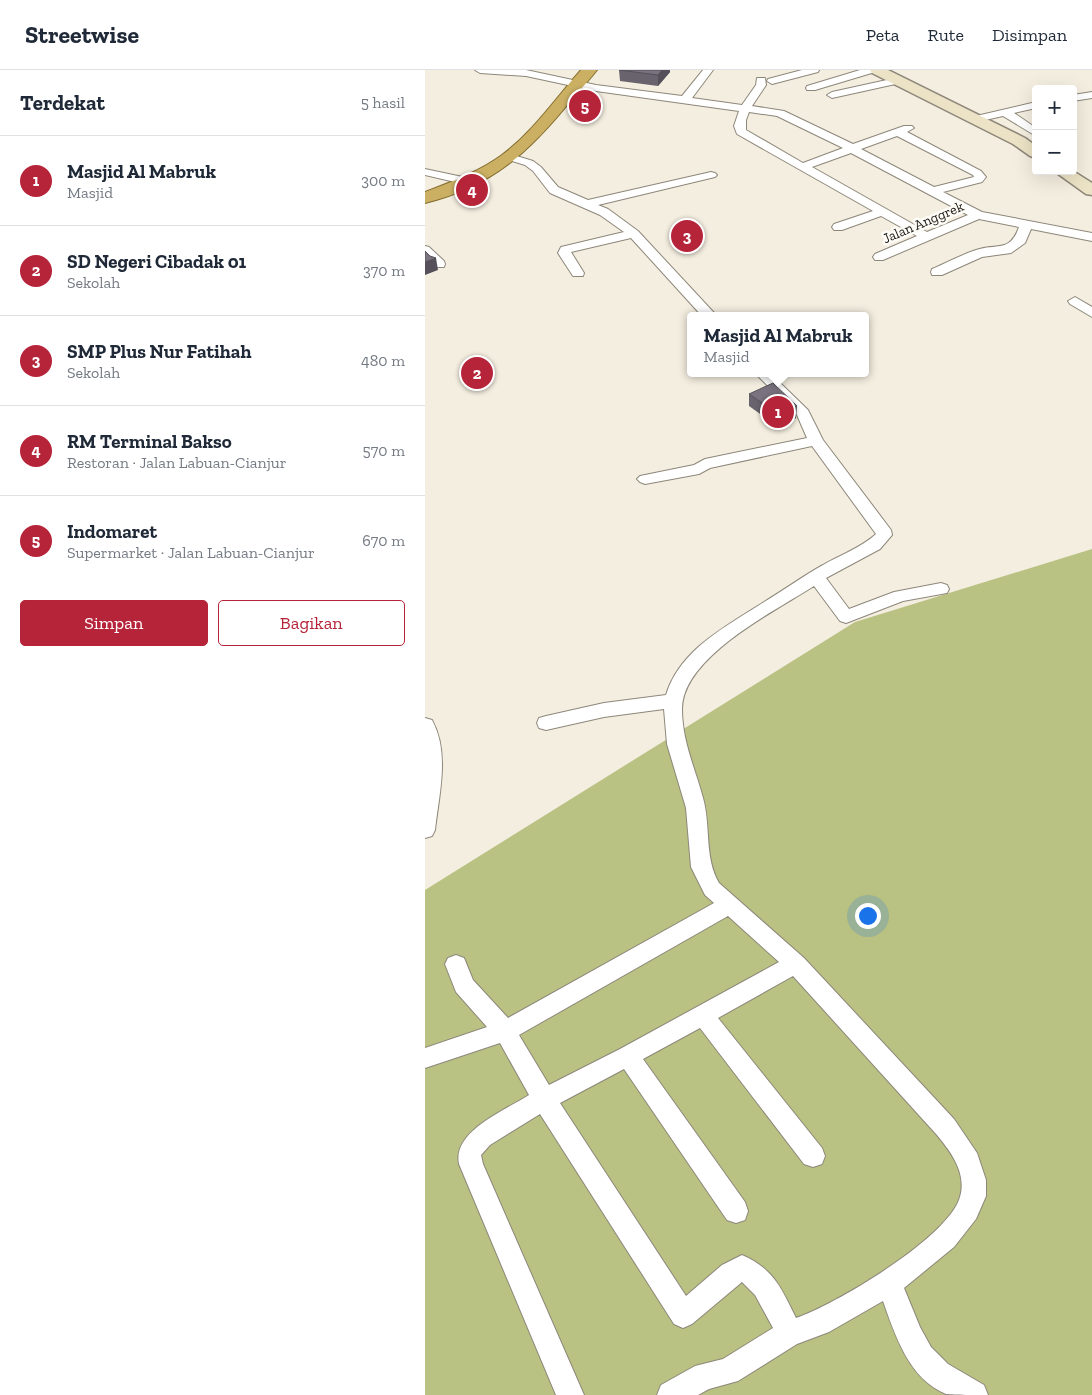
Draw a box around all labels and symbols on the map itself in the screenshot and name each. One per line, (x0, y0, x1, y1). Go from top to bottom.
pin: 5 (569, 87, 601, 125)
pin: 4 (456, 171, 488, 209)
street label: Jalan Anggrek (880, 198, 967, 247)
pin: 3 (671, 217, 703, 255)
pin: 2 (461, 354, 493, 392)
pin: 1 (762, 393, 794, 431)
your location (855, 903, 881, 929)

